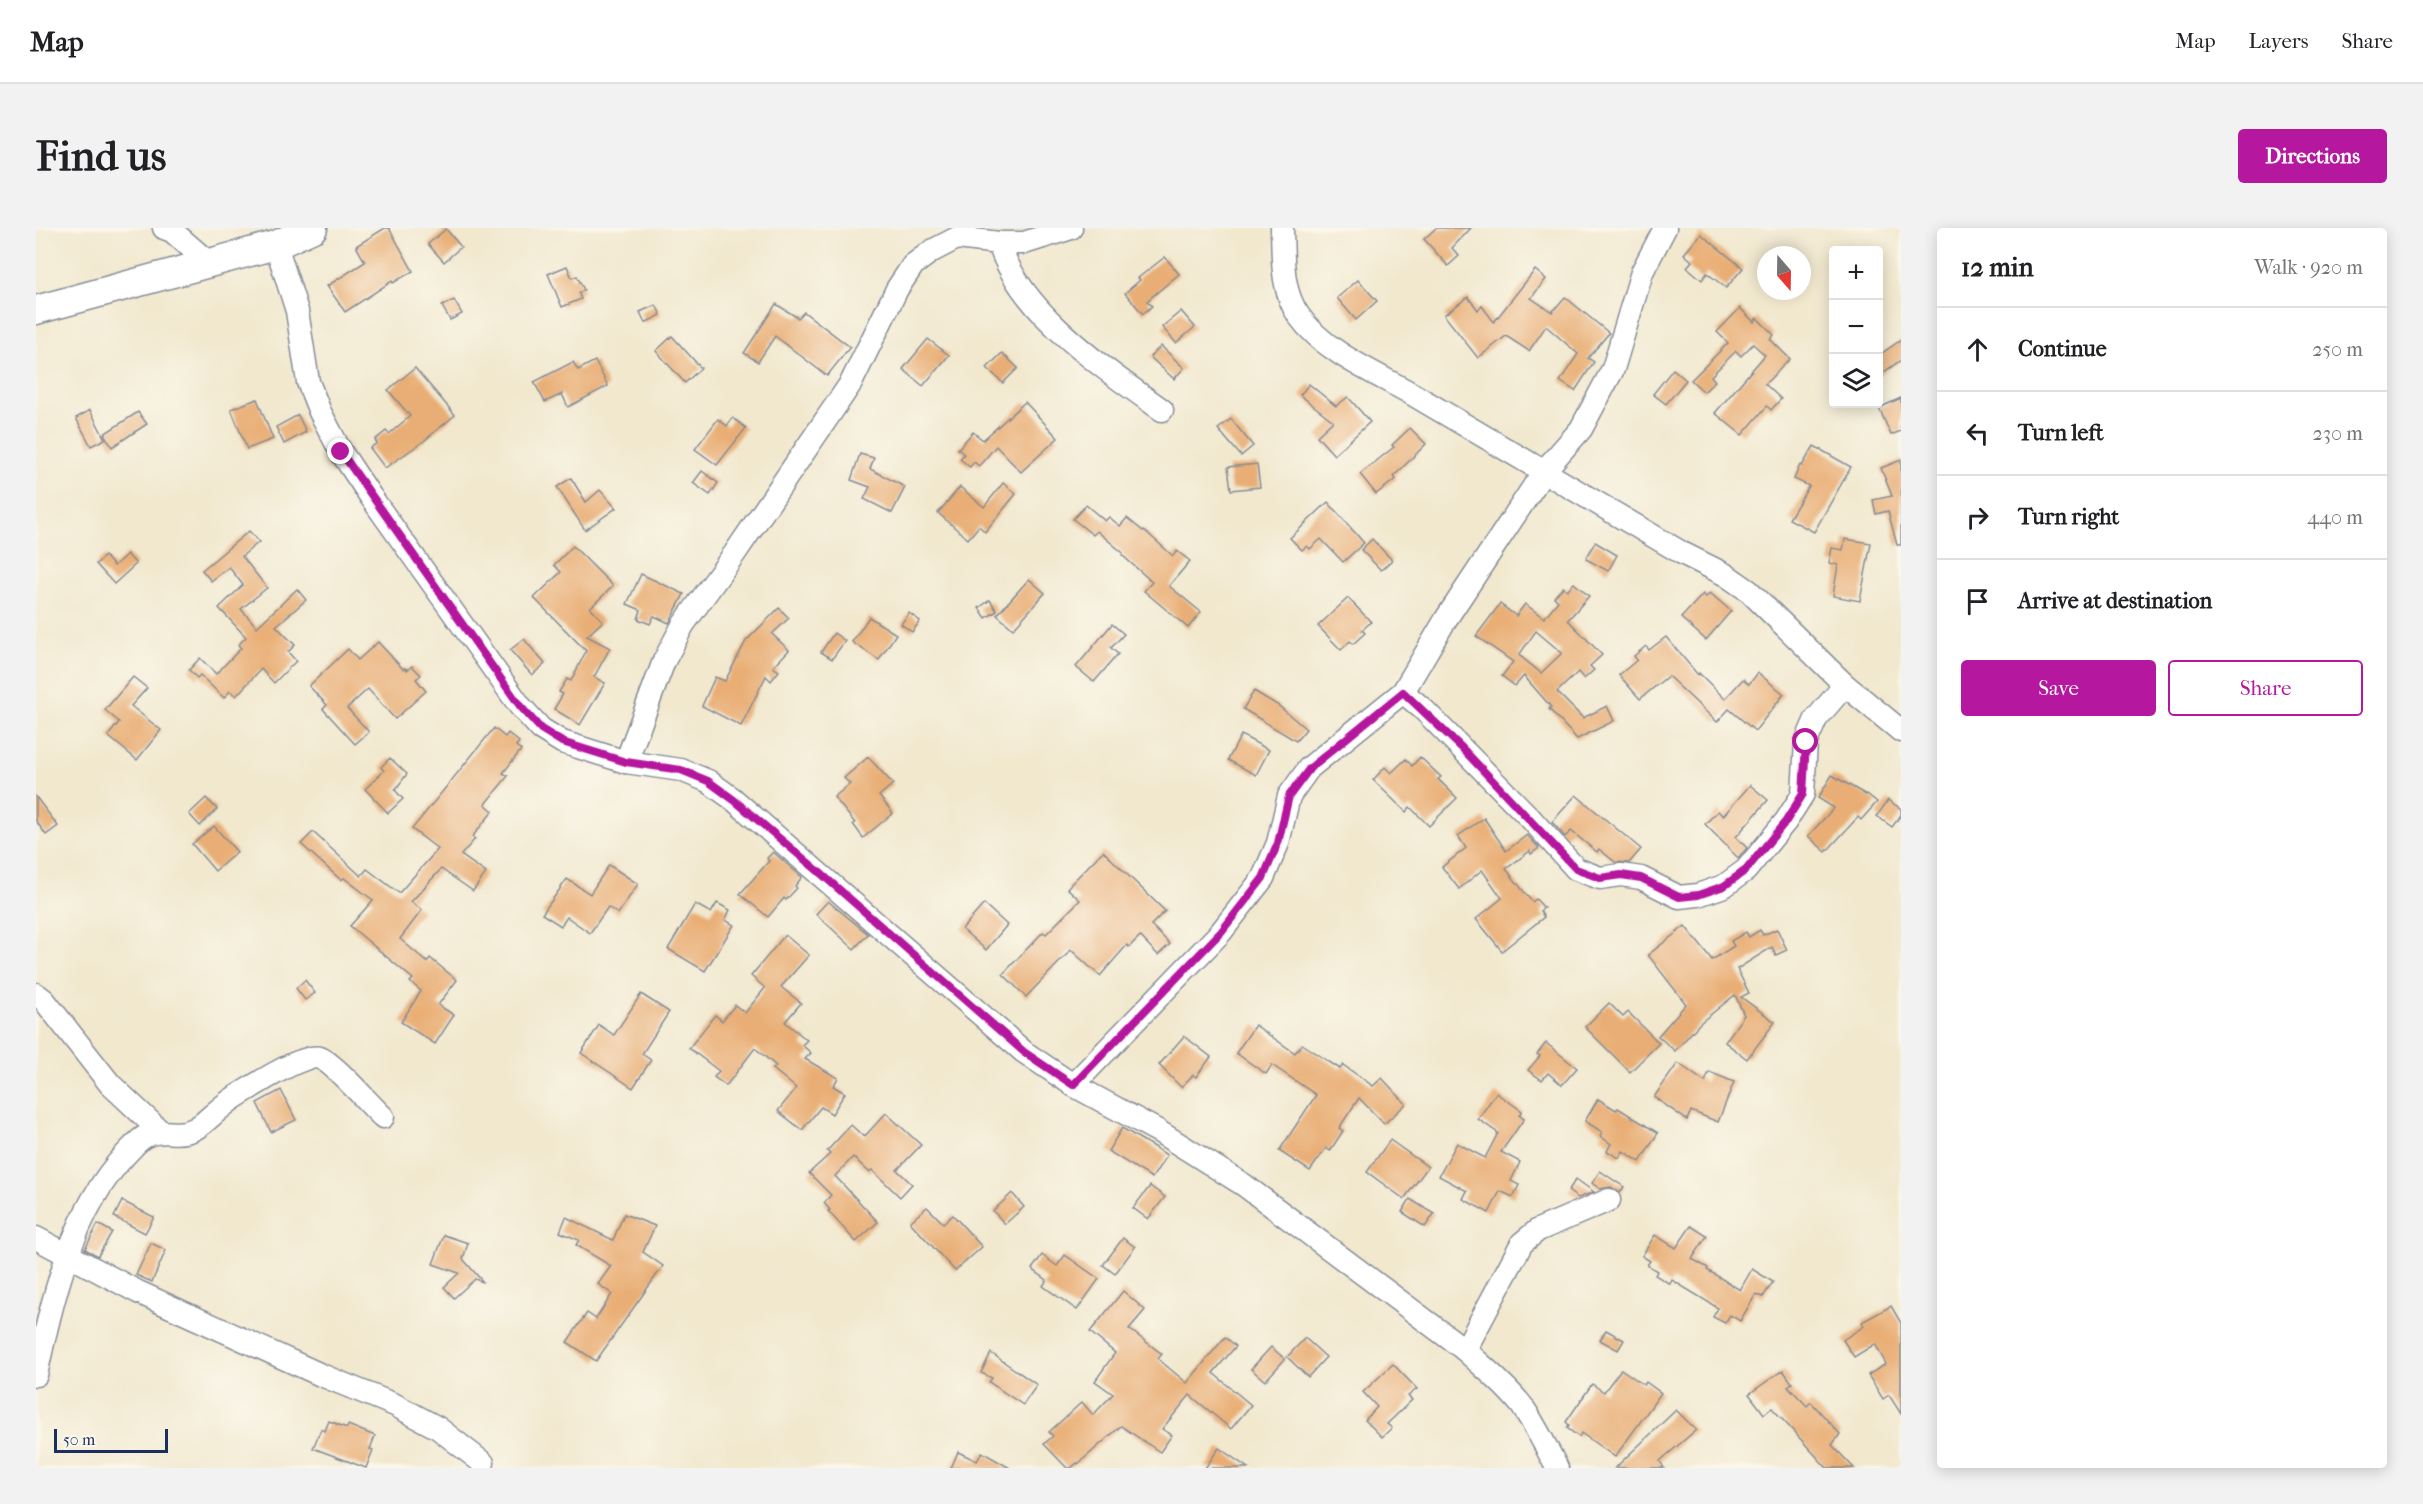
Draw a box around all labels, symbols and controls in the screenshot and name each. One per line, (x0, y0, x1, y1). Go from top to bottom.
text: Map (30, 25, 84, 58)
text: Map (2175, 29, 2216, 53)
text: Layers (2249, 29, 2308, 53)
text: Share (2341, 29, 2393, 53)
button: Directions (2238, 129, 2387, 183)
text: Find us (36, 132, 166, 181)
north arrow (1757, 246, 1811, 300)
map controls (1829, 246, 1883, 408)
button: + (1829, 246, 1883, 300)
text: 12 min (1961, 252, 2034, 283)
text: Walk · 920 m (2254, 256, 2363, 279)
button: − (1829, 300, 1883, 354)
icon: ahead (1961, 333, 1994, 366)
text: Continue (2018, 336, 2107, 362)
text: 250 m (2312, 338, 2363, 361)
button: layers (1829, 354, 1883, 408)
icon: left (1961, 417, 1994, 450)
text: Turn left (2018, 420, 2104, 446)
text: 230 m (2313, 422, 2363, 445)
route end (327, 438, 353, 464)
icon: right (1961, 501, 1994, 534)
text: Turn right (2018, 504, 2119, 530)
text: 440 m (2307, 506, 2363, 529)
icon: arrive (1961, 585, 1994, 618)
text: Arrive at destination (2018, 588, 2212, 614)
button: Save (1961, 660, 2156, 716)
button: Share (2168, 660, 2363, 716)
route start (1792, 728, 1818, 754)
scale bar (54, 1426, 168, 1454)
text: 50 m (63, 1430, 95, 1449)

